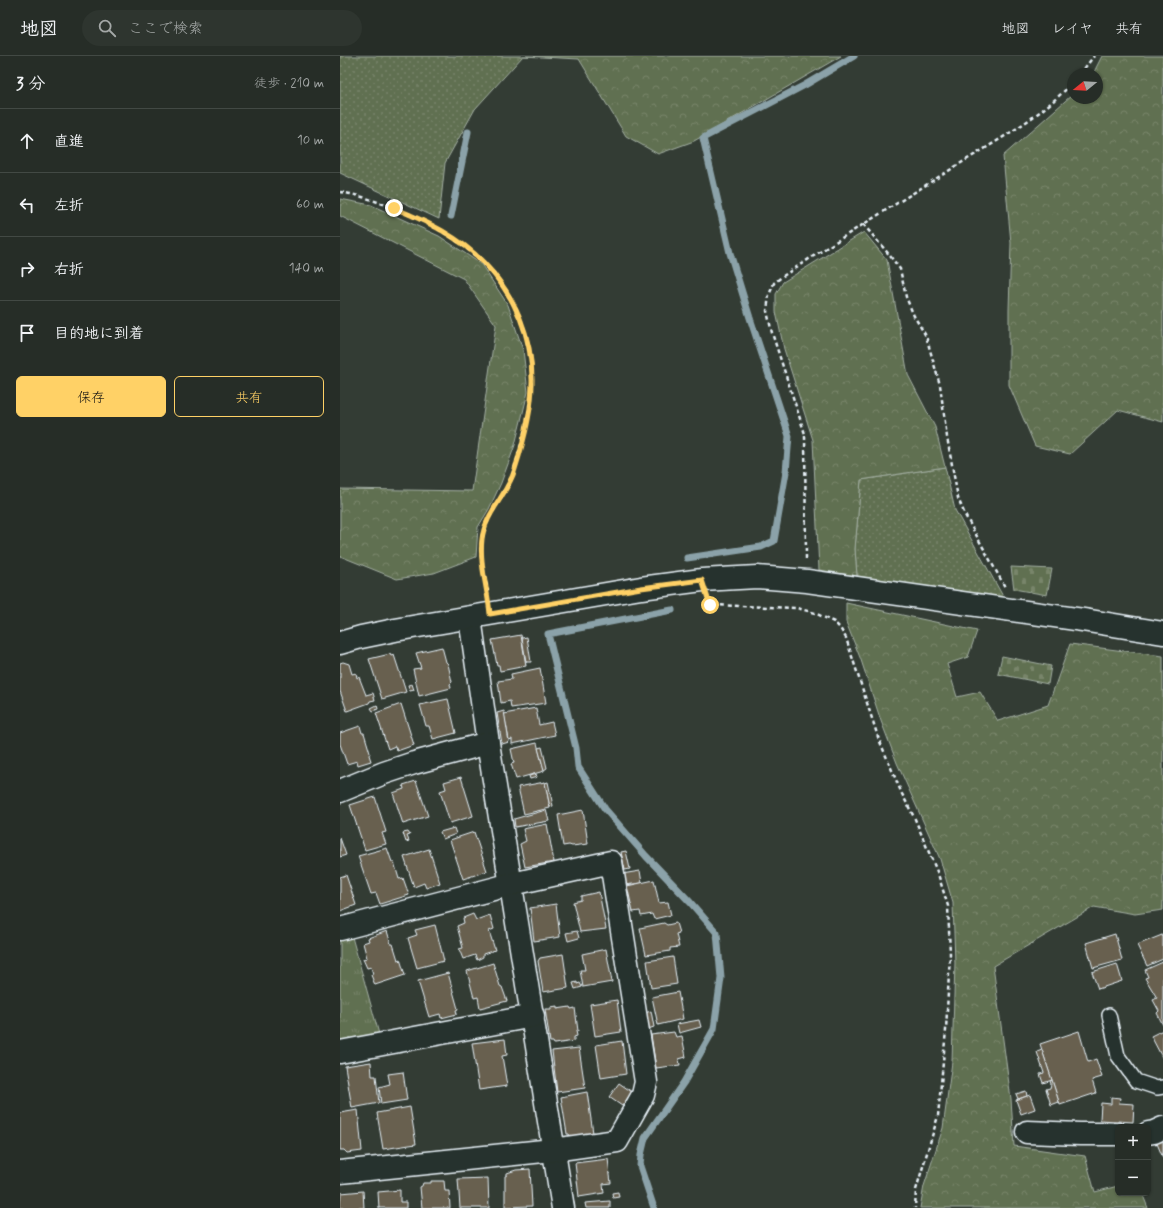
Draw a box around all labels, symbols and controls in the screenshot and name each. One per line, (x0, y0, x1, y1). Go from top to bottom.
search box (82, 10, 362, 46)
text: 地図 (20, 17, 58, 42)
icon: search (96, 17, 118, 39)
text: ここで検索 (128, 19, 203, 39)
text: 地図 (1002, 20, 1030, 38)
text: レイヤ (1052, 20, 1093, 38)
text: 共有 (1115, 20, 1143, 38)
north arrow (1067, 68, 1103, 104)
text: 3 分 (16, 73, 45, 95)
text: 徒歩 · 210 m (254, 75, 324, 92)
icon: ahead (16, 130, 38, 152)
text: 直進 (54, 132, 84, 152)
text: 10 m (297, 132, 324, 149)
icon: left (16, 194, 38, 216)
text: 左折 (54, 196, 84, 216)
text: 60 m (296, 196, 324, 213)
route end (385, 199, 403, 217)
icon: right (16, 258, 38, 280)
text: 右折 (54, 260, 84, 280)
text: 140 m (289, 260, 324, 277)
icon: arrive (16, 322, 38, 344)
text: 目的地に到着 (54, 324, 144, 344)
button: 保存 (16, 376, 166, 417)
button: 共有 (174, 376, 324, 417)
route start (701, 596, 719, 614)
map controls (1115, 1124, 1151, 1196)
button: + (1115, 1124, 1151, 1160)
button: − (1115, 1160, 1151, 1196)

